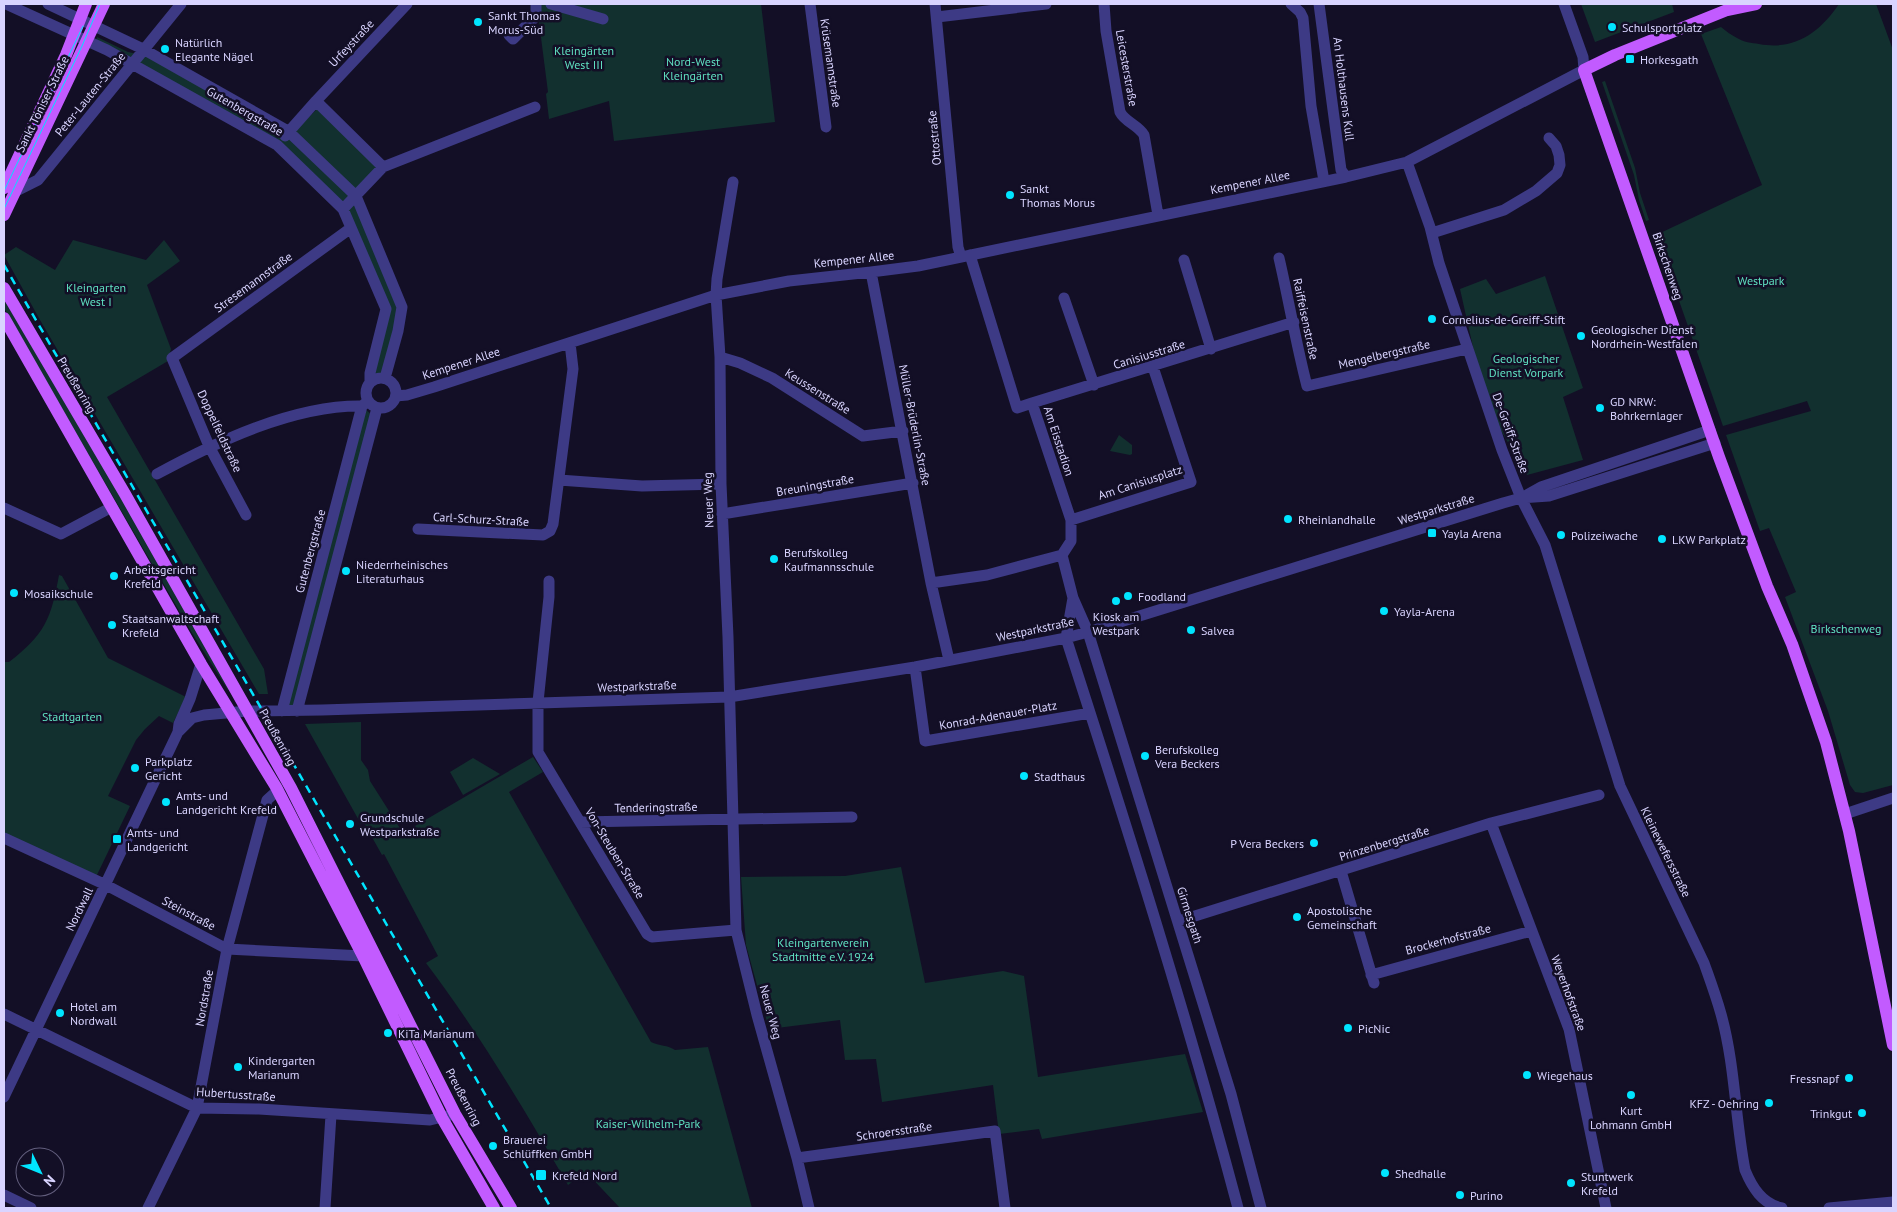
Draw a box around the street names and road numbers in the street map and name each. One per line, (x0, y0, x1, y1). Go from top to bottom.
street label: Urfeystraße (325, 16, 377, 70)
street label: Krüsemannstraße (817, 17, 845, 109)
street label: Leicesterstraße (1113, 29, 1141, 107)
street label: An Holthausens Kull (1330, 36, 1358, 142)
street label: Peter-Lauten-Straße (52, 49, 128, 139)
street label: Sankt Töniser Straße (12, 53, 72, 155)
street label: Gutenbergstraße (204, 83, 286, 139)
street label: Ottostraße (924, 110, 944, 166)
street label: Kempener Allee (1209, 167, 1291, 197)
street label: Birkschenweg (1649, 230, 1687, 302)
street label: Kempener Allee (813, 247, 895, 271)
street label: Stresemannstraße (211, 249, 295, 315)
street label: Raiffeisenstraße (1290, 277, 1322, 361)
street label: Canisiusstraße (1111, 336, 1187, 372)
street label: Mengelbergstraße (1337, 336, 1431, 372)
street label: Kempener Allee (420, 343, 502, 383)
street label: Preußenring (54, 354, 100, 416)
street label: Müller-Brüderlin-Straße (896, 363, 934, 487)
street label: Keussenstraße (782, 365, 854, 417)
street label: Doppelfeldstraße (194, 388, 246, 474)
street label: De-Greiff-Straße (1489, 391, 1533, 475)
street label: Am Eisstadion (1041, 404, 1077, 478)
street label: Am Canisiusplatz (1096, 461, 1184, 503)
street label: Breuningstraße (775, 471, 855, 499)
street label: Neuer Weg (700, 472, 716, 528)
street label: Westparkstraße (1396, 490, 1476, 528)
street label: Gutenbergstraße (292, 508, 328, 594)
street label: Carl-Schurz-Straße (433, 509, 529, 529)
street label: Westparkstraße (995, 613, 1075, 645)
street label: Westparkstraße (597, 677, 677, 695)
street label: Konrad-Adenauer-Platz (938, 697, 1058, 733)
street label: Preußenring (256, 706, 300, 768)
street label: Tenderingstraße (614, 799, 698, 815)
street label: Von-Steuben-Straße (581, 804, 648, 901)
street label: Kleinewefersstraße (1638, 804, 1694, 900)
street label: Prinzenbergstraße (1337, 822, 1431, 864)
street label: Nordwall (62, 884, 96, 933)
street label: Girmesgath (1174, 885, 1206, 945)
street label: Steinstraße (160, 893, 218, 933)
street label: Brockerhofstraße (1404, 920, 1492, 958)
street label: Weyerhofstraße (1548, 953, 1590, 1033)
street label: Nordstraße (192, 968, 216, 1028)
street label: Neuer Weg (757, 983, 785, 1041)
street label: Preußenring (443, 1066, 485, 1128)
street label: Hubertusstraße (196, 1084, 276, 1104)
street label: Schroersstraße (855, 1118, 933, 1144)

